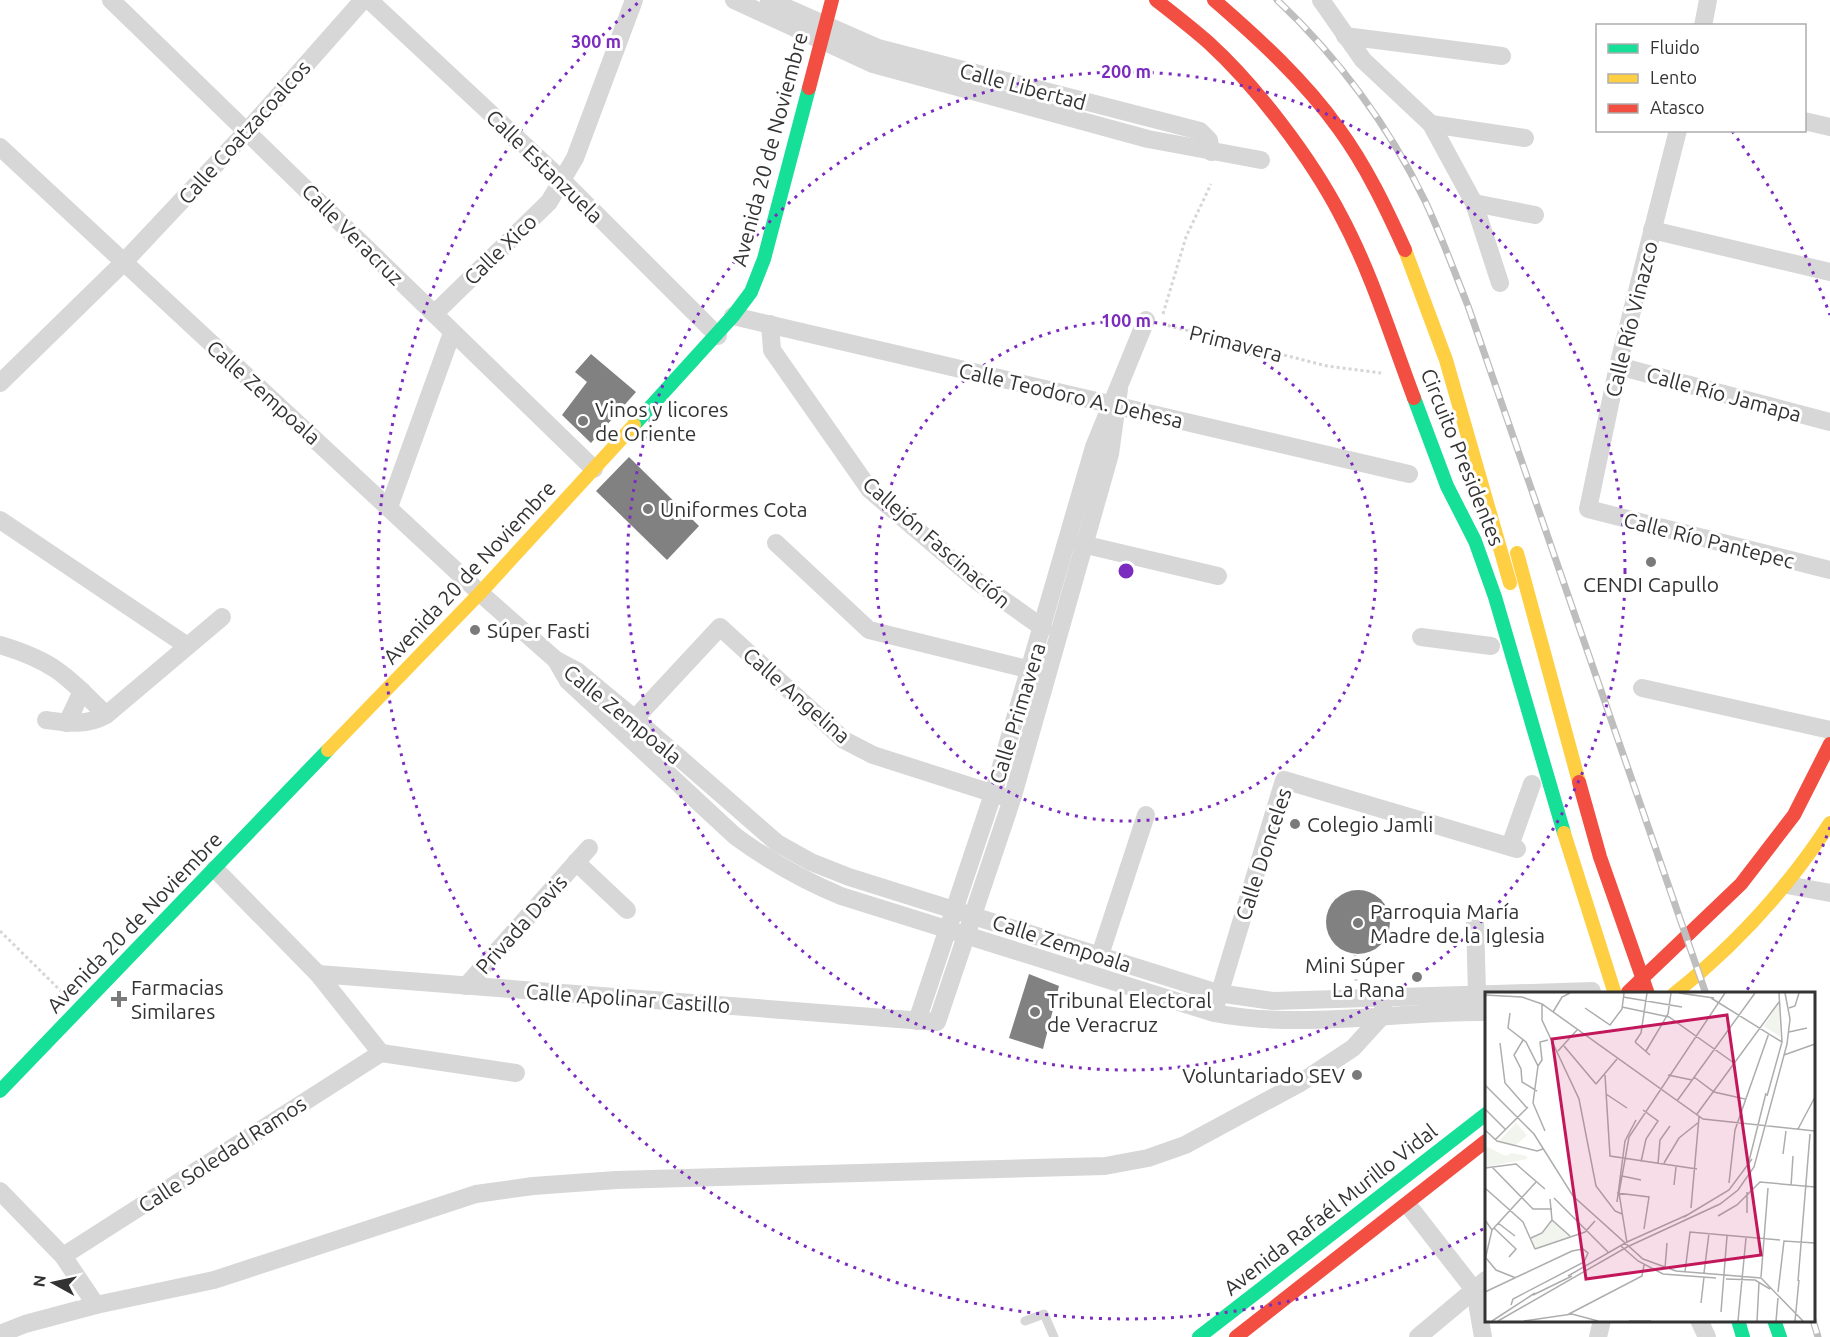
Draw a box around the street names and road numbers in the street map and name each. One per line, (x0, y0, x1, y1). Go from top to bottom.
street label: Avenida 20 de Noviembre (726, 29, 812, 269)
street label: Calle Coatzacoalcos (173, 55, 315, 209)
street label: Calle Libertad (957, 58, 1089, 114)
street label: Calle Estanzuela (482, 104, 608, 228)
street label: Calle Veracruz (297, 178, 409, 290)
street label: Calle Xico (459, 209, 541, 289)
street label: Calle Río Vinazco (1600, 239, 1662, 399)
street label: Primavera (1187, 320, 1285, 366)
street label: Calle Zempoala (202, 335, 326, 449)
street label: Calle Teodoro A. Dehesa (957, 358, 1185, 432)
street label: Calle Río Jamapa (1644, 362, 1804, 426)
street label: Circuito Presidentes (1416, 365, 1510, 549)
street label: Callejón Fascinación (858, 471, 1016, 613)
street label: Avenida 20 de Noviembre (378, 476, 560, 668)
street label: Calle Río Pantepec (1621, 507, 1797, 573)
street label: Calle Primavera (984, 640, 1050, 786)
street label: Calle Angelina (739, 642, 855, 748)
street label: Calle Zempoala (559, 659, 687, 769)
street label: Calle Donceles (1230, 785, 1296, 923)
street label: Avenida 20 de Noviembre (41, 827, 227, 1017)
street label: Privada Davis (470, 870, 572, 978)
street label: Calle Zempoala (990, 909, 1134, 977)
street label: Calle Apolinar Castillo (525, 979, 731, 1017)
street label: Calle Soledad Ramos (134, 1091, 310, 1217)
street label: Avenida Rafaél Murillo Vidal (1219, 1118, 1441, 1300)

